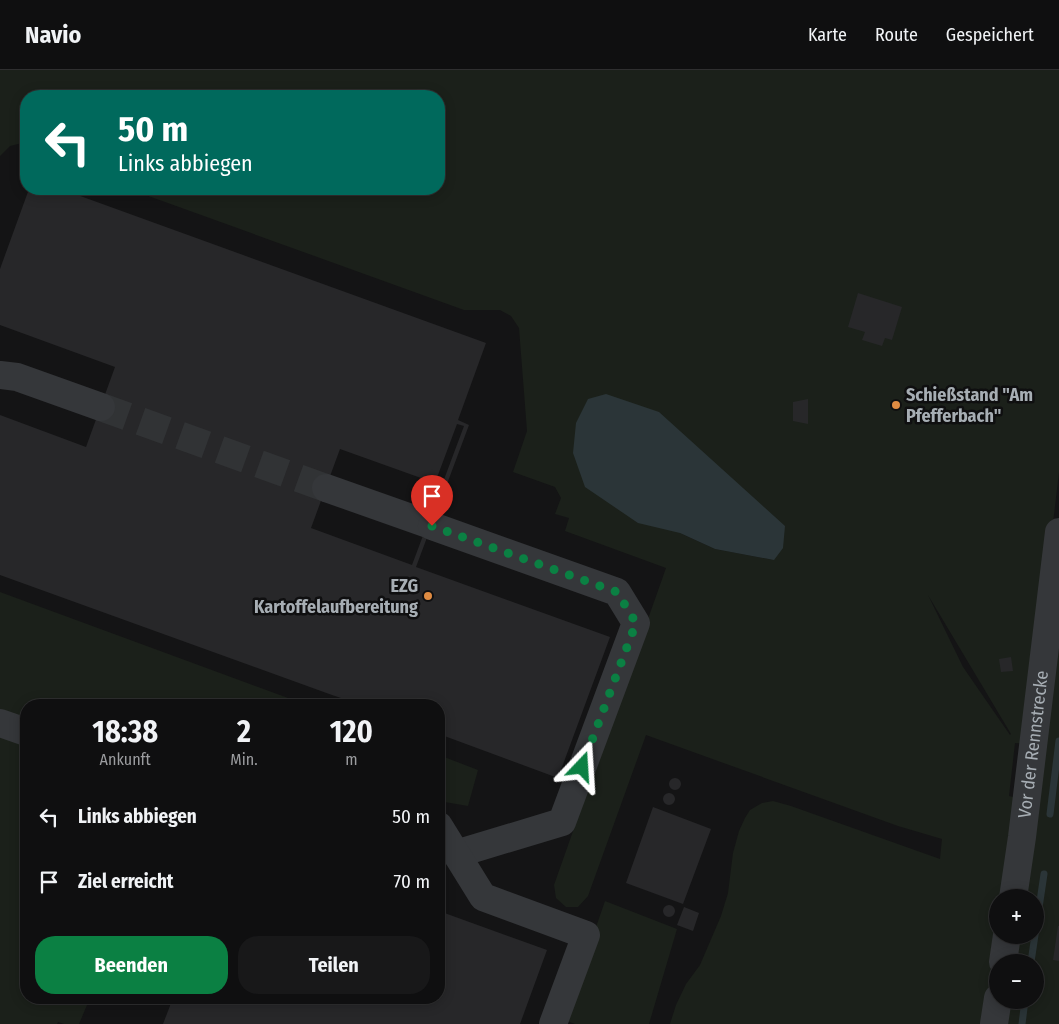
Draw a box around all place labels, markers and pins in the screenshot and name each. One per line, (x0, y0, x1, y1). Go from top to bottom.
place label: Schießstand "Am Pfefferbach" (906, 384, 1033, 427)
marker: Schießstand "Am Pfefferbach" (890, 399, 902, 411)
pin (411, 475, 453, 526)
place label: EZG Kartoffelaufbereitung (254, 575, 418, 618)
marker: EZG Kartoffelaufbereitung (422, 590, 434, 602)

